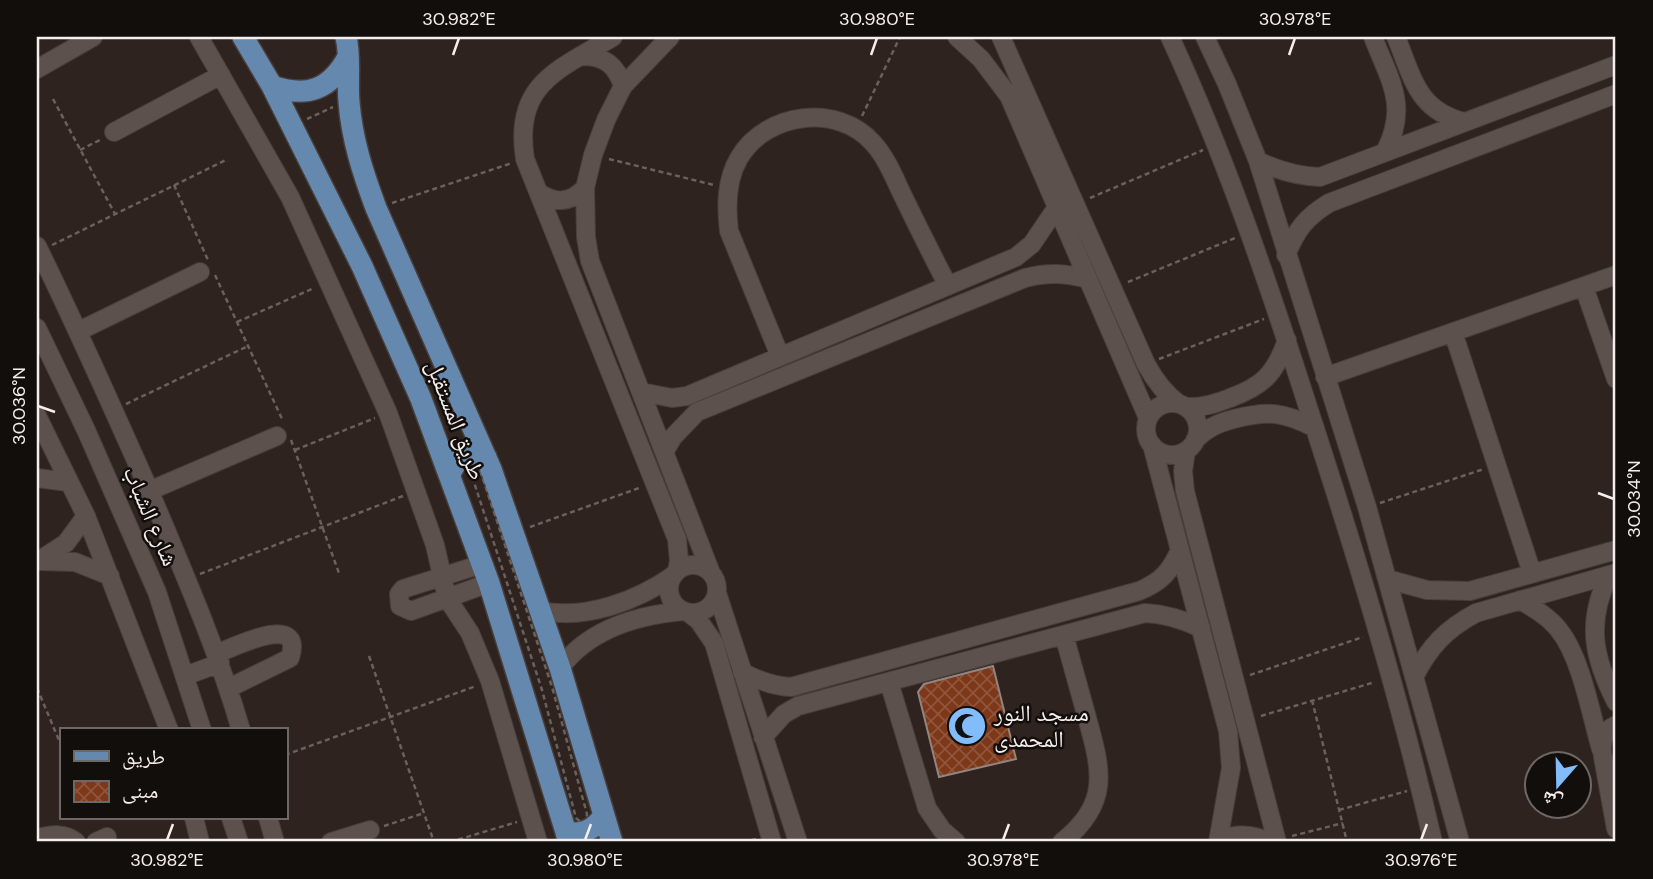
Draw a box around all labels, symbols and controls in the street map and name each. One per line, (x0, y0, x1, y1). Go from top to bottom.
text: 30.982°E (422, 7, 496, 31)
text: 30.980°E (839, 7, 915, 31)
text: 30.978°E (1259, 7, 1331, 31)
street label: طريق المستقبل (419, 356, 493, 484)
text: 30.036°N (7, 367, 31, 445)
text: 30.034°N (1622, 460, 1646, 538)
street label: شارع الشباب (117, 461, 185, 571)
place label: مسجد النور المحمدى (993, 698, 1089, 754)
mosque icon: مسجد النور المحمدى (946, 705, 988, 747)
legend (60, 728, 287, 820)
text: طريق (122, 743, 165, 771)
north arrow (1524, 750, 1594, 820)
text: مبنى (122, 777, 158, 805)
text: ش (1539, 785, 1566, 816)
text: 30.982°E (130, 848, 204, 872)
text: 30.980°E (547, 848, 623, 872)
text: 30.978°E (967, 848, 1039, 872)
text: 30.976°E (1385, 848, 1457, 872)

